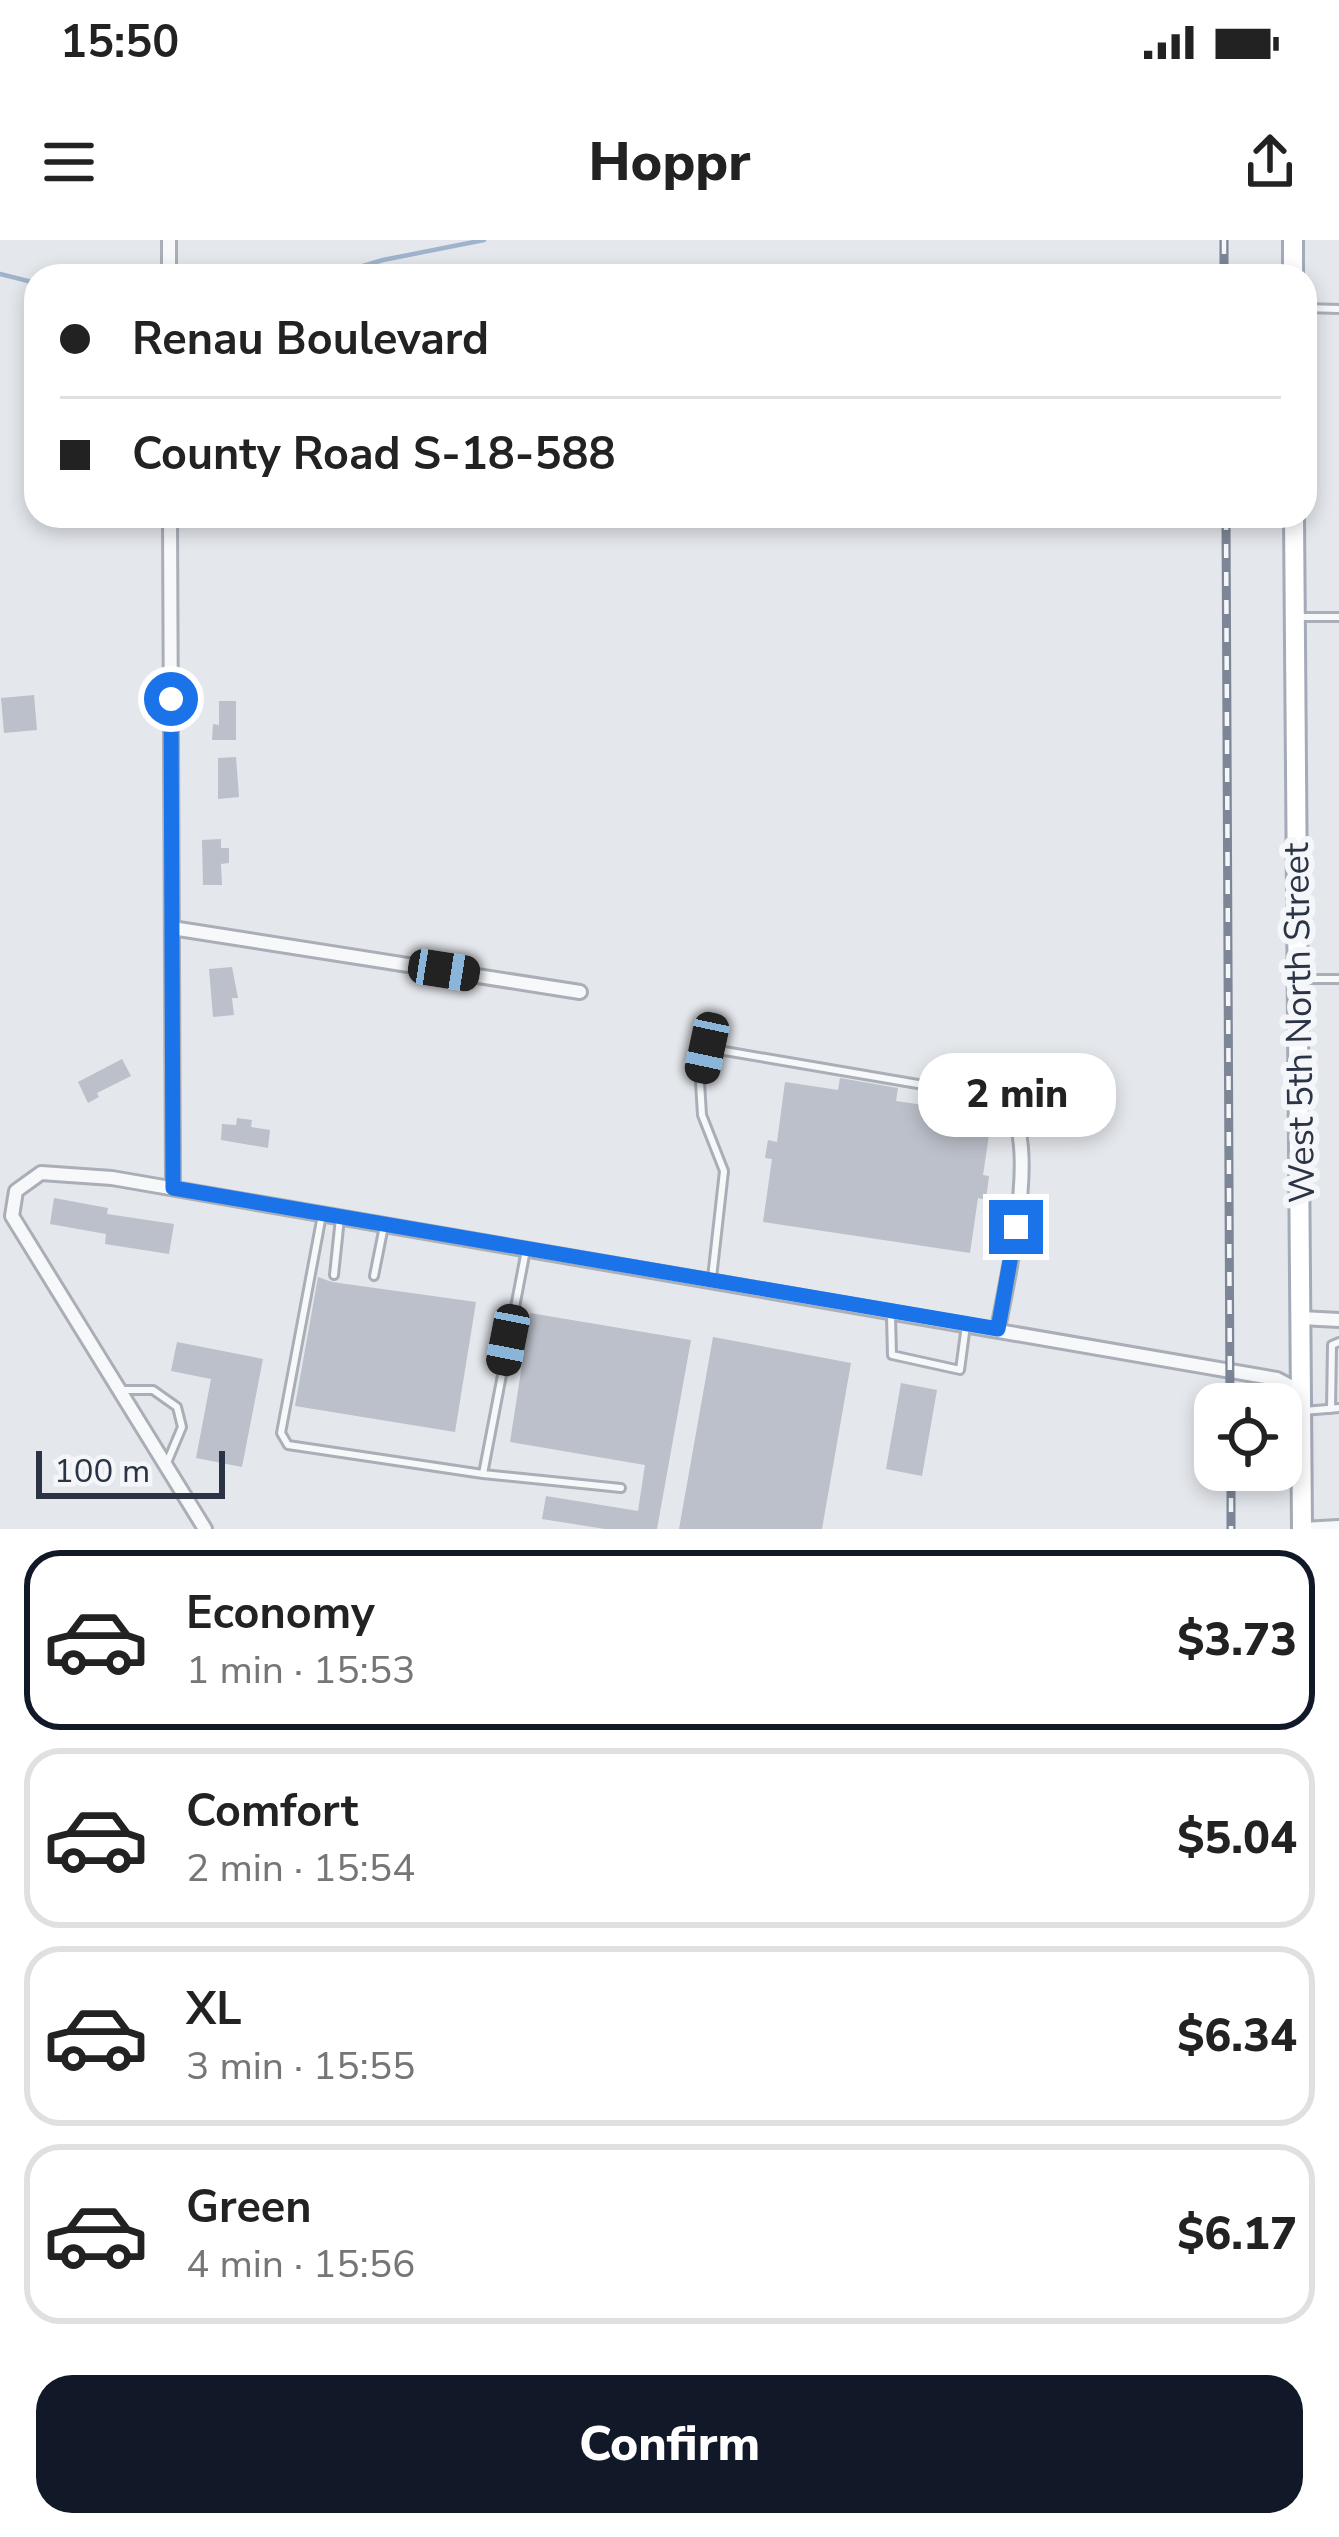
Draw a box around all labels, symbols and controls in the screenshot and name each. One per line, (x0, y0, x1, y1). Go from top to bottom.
text: 15:50 (60, 12, 179, 73)
text: Hoppr (588, 125, 751, 199)
icon: menu (36, 129, 102, 195)
icon: share (1237, 129, 1303, 195)
text: Renau Boulevard (132, 309, 489, 370)
text: County Road S-18-588 (132, 424, 615, 485)
route start (144, 672, 198, 726)
street label: West 5th North Street (1272, 842, 1327, 1204)
car (406, 947, 482, 993)
car (682, 1009, 732, 1087)
callout: 2 min (917, 1053, 1115, 1137)
text: 2 min (966, 1068, 1068, 1121)
route end (989, 1200, 1043, 1254)
car (483, 1301, 533, 1379)
map controls (1194, 1383, 1302, 1491)
button: locate (1194, 1383, 1302, 1491)
scale bar (36, 1445, 225, 1498)
text: 100 m (54, 1449, 150, 1494)
text: Economy (186, 1583, 375, 1644)
icon: car (42, 1586, 150, 1694)
text: $3.73 (1177, 1610, 1297, 1671)
text: 1 min · 15:53 (186, 1644, 415, 1697)
text: Comfort (186, 1781, 358, 1842)
icon: car (42, 1784, 150, 1892)
text: $5.04 (1177, 1808, 1297, 1869)
text: 2 min · 15:54 (186, 1842, 415, 1895)
text: XL (186, 1979, 242, 2040)
icon: car (42, 1982, 150, 2090)
text: $6.34 (1177, 2006, 1297, 2067)
text: 3 min · 15:55 (186, 2040, 415, 2093)
text: Green (186, 2177, 312, 2238)
icon: car (42, 2180, 150, 2288)
text: $6.17 (1177, 2204, 1297, 2265)
text: 4 min · 15:56 (186, 2238, 415, 2291)
button: Confirm (36, 2375, 1303, 2513)

